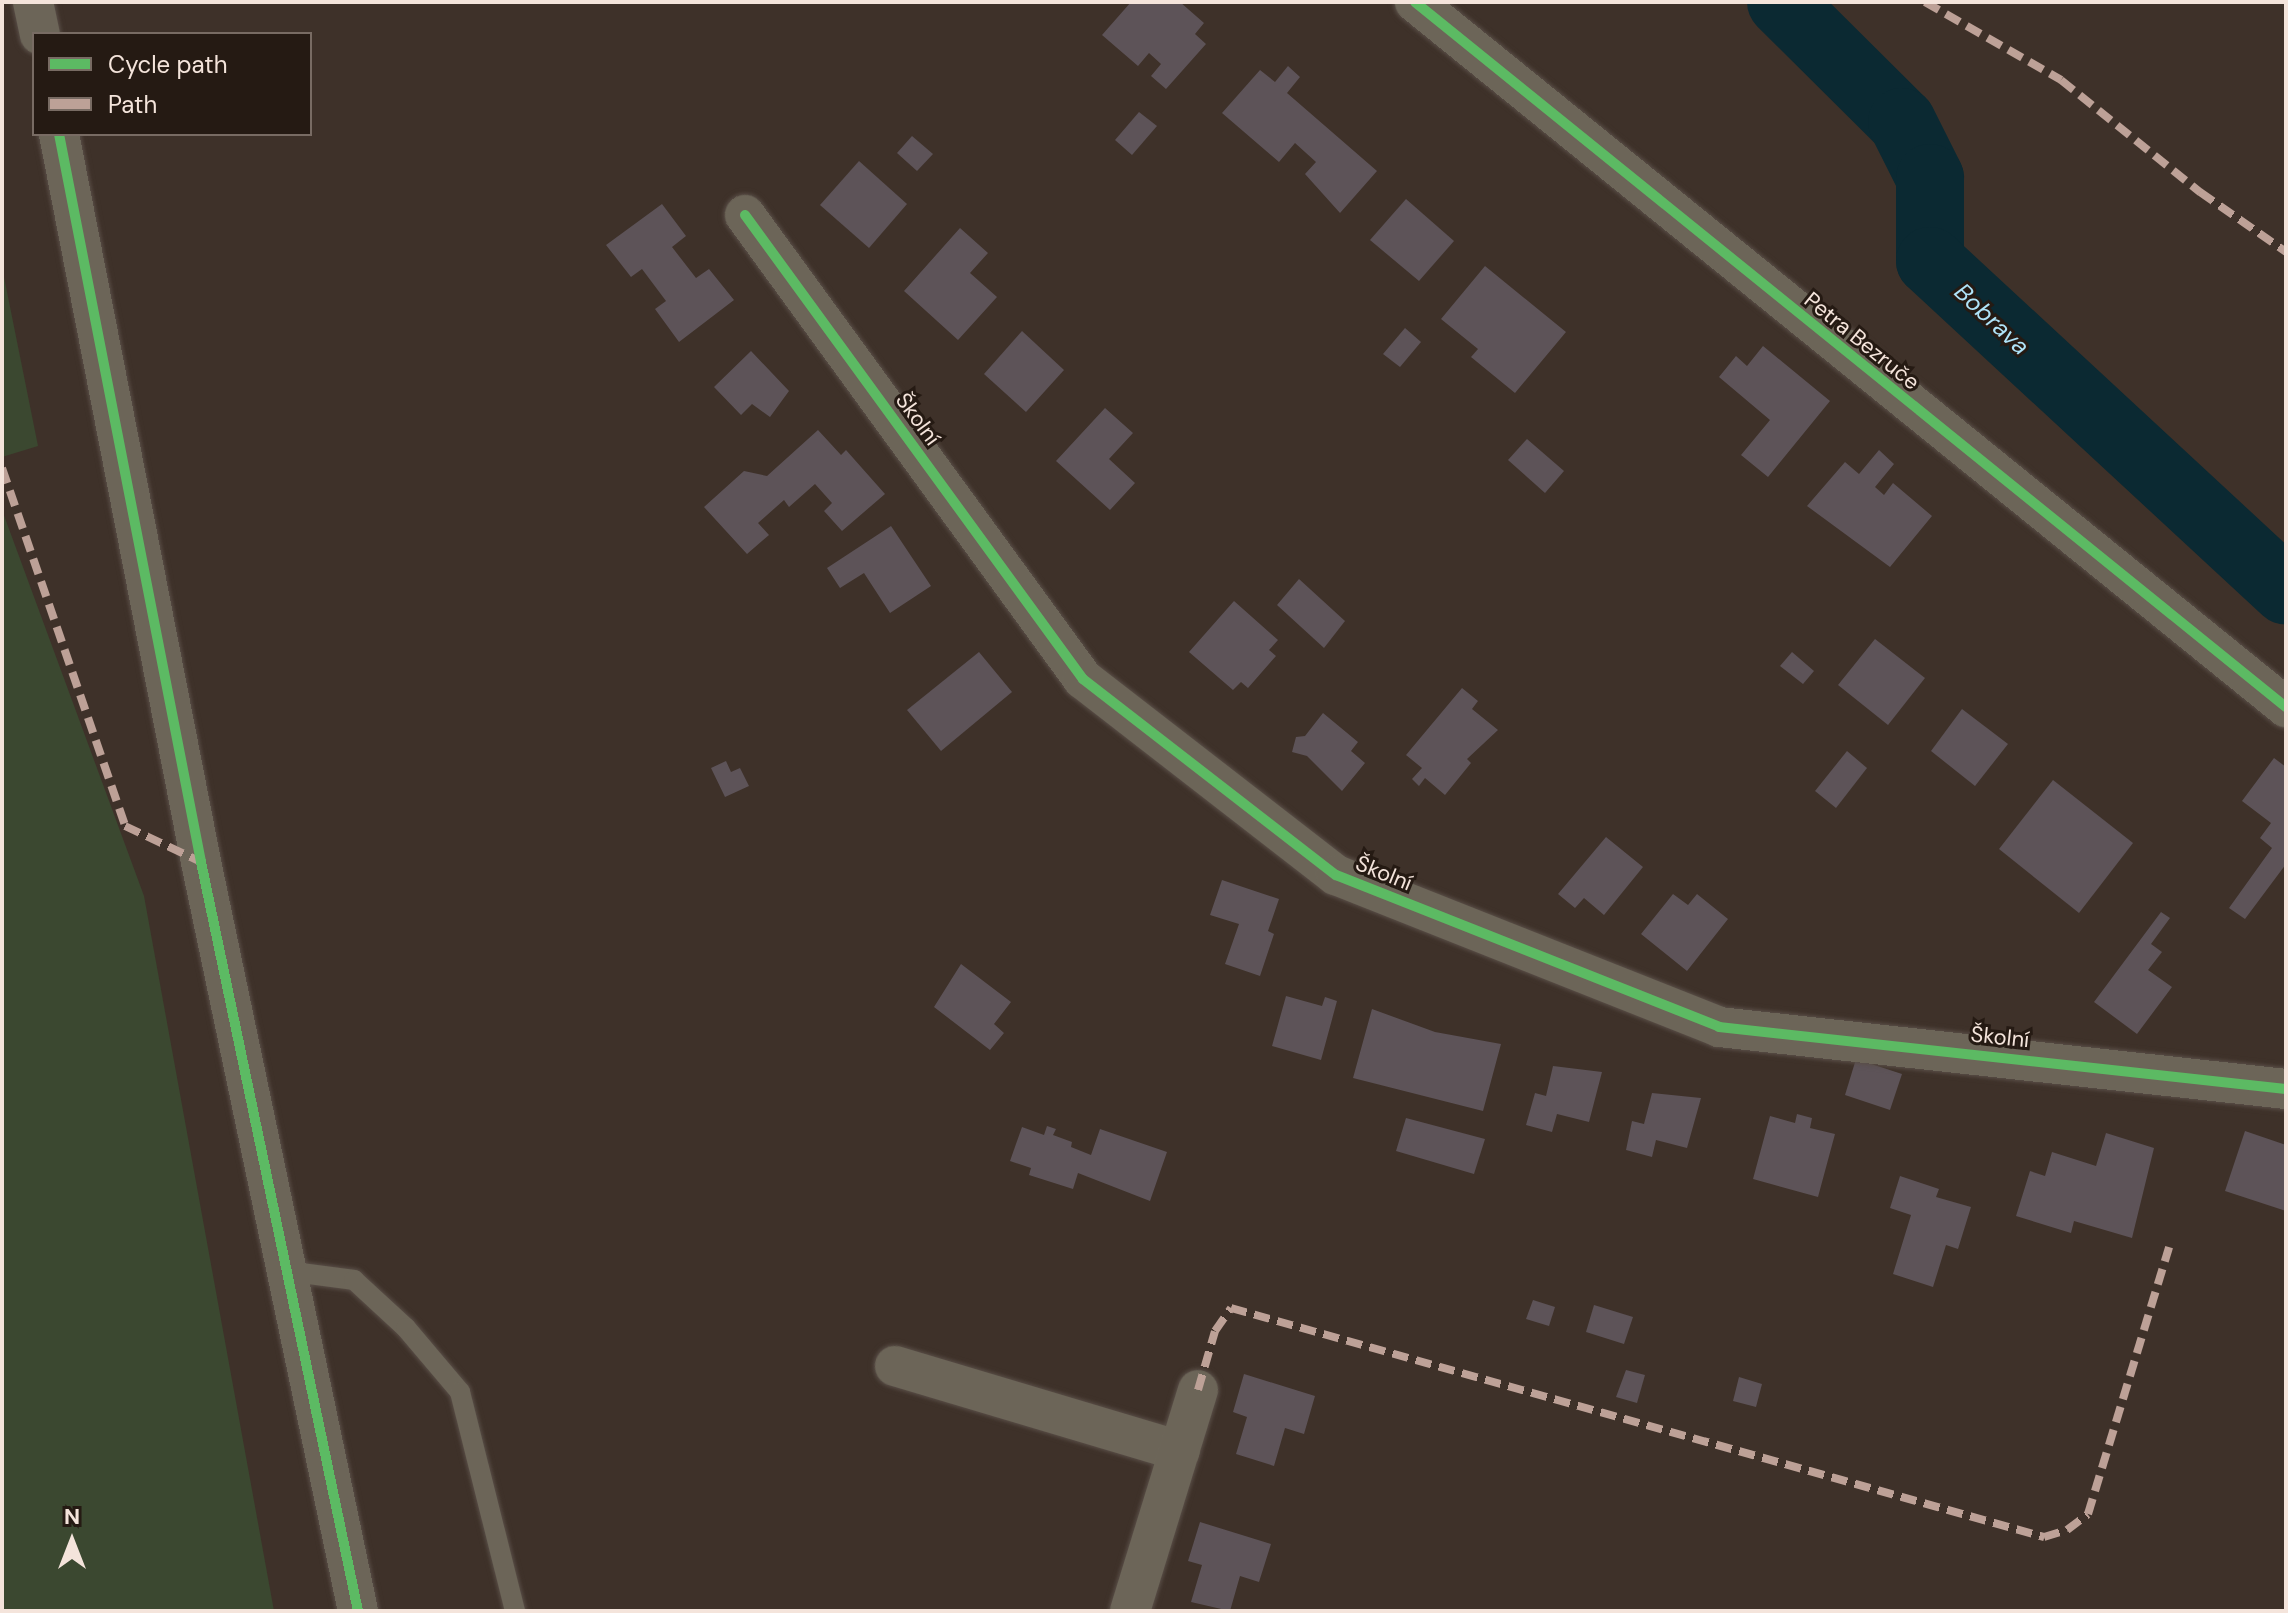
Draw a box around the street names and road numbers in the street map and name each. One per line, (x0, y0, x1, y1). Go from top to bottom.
street label: Petra Bezruče (1799, 287, 1925, 395)
street label: Školní (890, 388, 946, 450)
street label: Školní (1352, 850, 1416, 896)
street label: Školní (1970, 1021, 2030, 1053)

